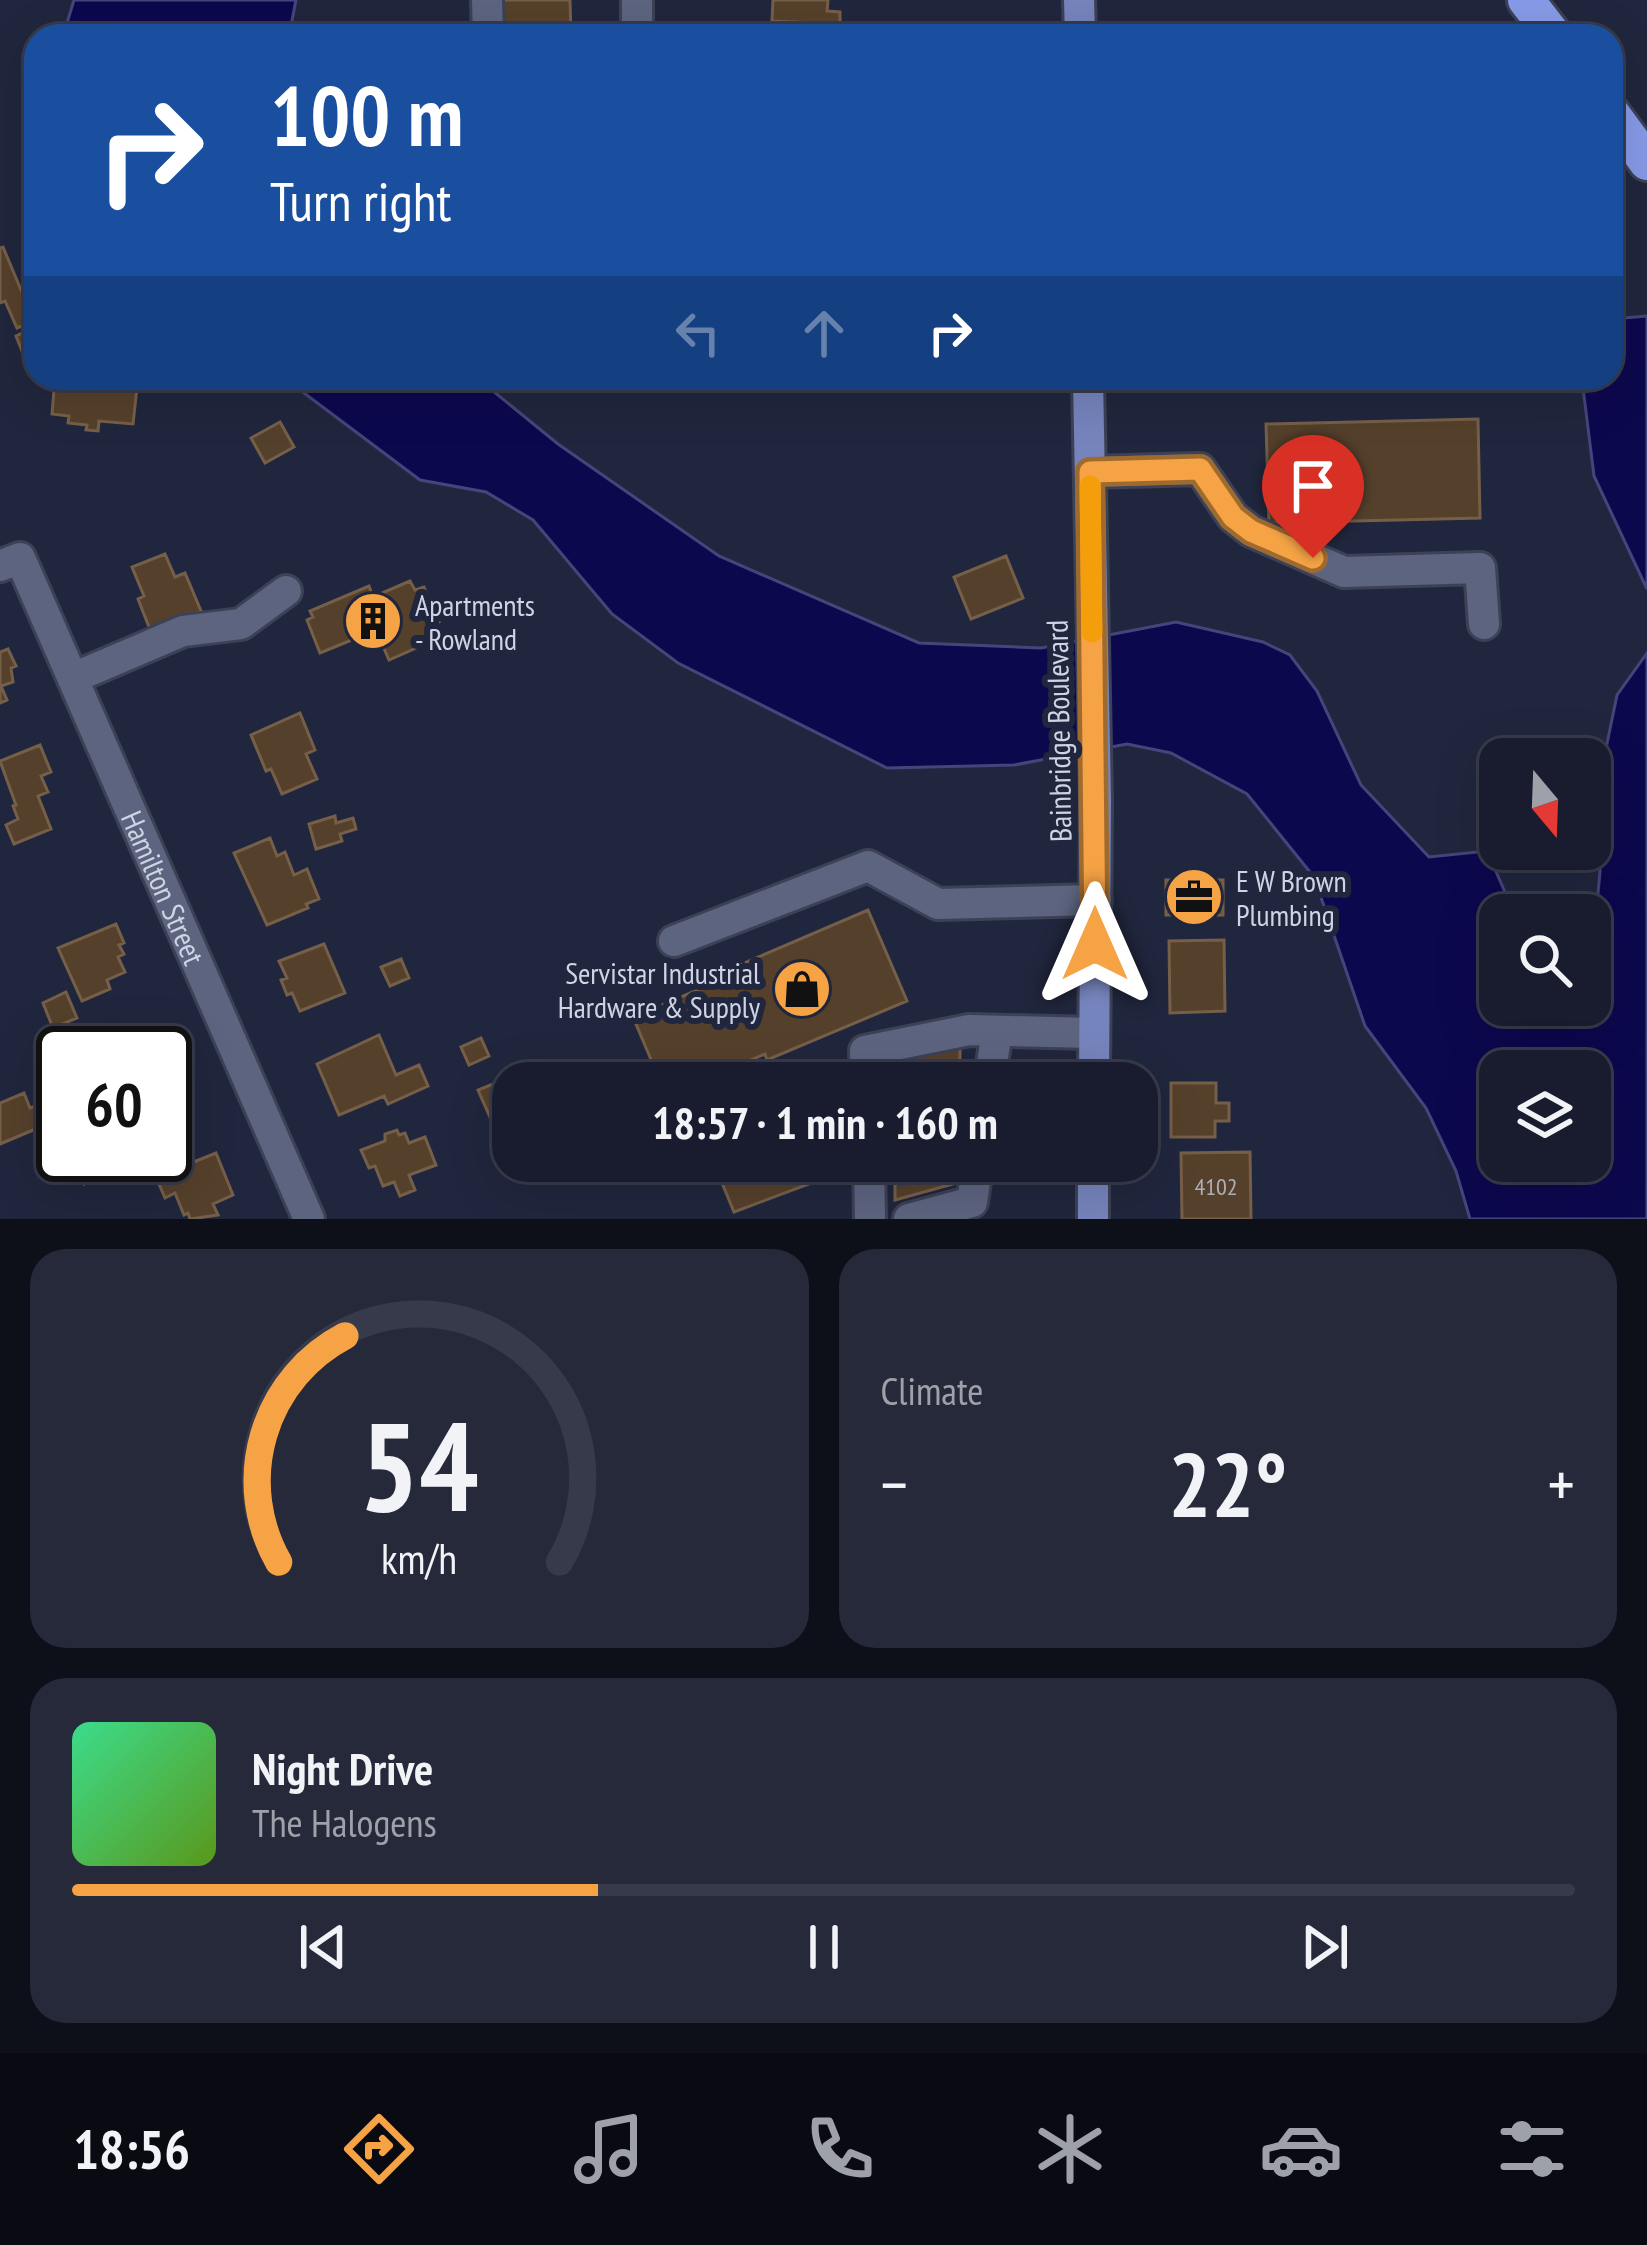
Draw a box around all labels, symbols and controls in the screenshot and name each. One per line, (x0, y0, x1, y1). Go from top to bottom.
text: 100 m (270, 60, 463, 169)
icon: right (72, 72, 228, 228)
text: Turn right (270, 166, 451, 236)
icon: left (665, 300, 731, 366)
icon: ahead (791, 300, 857, 366)
icon: right (917, 300, 983, 366)
pin (1262, 435, 1364, 558)
icon: arrive (1280, 453, 1346, 519)
place label: Apartments - Rowland (415, 585, 535, 658)
building icon: Apartments - Rowland (342, 590, 404, 652)
street label: Bainbridge Boulevard (1037, 620, 1079, 842)
north arrow (1479, 738, 1611, 870)
map controls (1479, 738, 1611, 1182)
street label: Hamilton Street (113, 805, 215, 971)
place label: E W Brown Plumbing (1236, 861, 1347, 934)
office icon: E W Brown Plumbing (1163, 866, 1225, 928)
position arrow (1032, 881, 1158, 1007)
button: search (1479, 894, 1611, 1026)
place label: Servistar Industrial Hardware & Supply (558, 953, 761, 1026)
shop icon: Servistar Industrial Hardware & Supply (771, 958, 833, 1020)
speed limit sign: 60 (36, 1026, 192, 1182)
button: layers (1479, 1050, 1611, 1182)
text: 18:57 · 1 min · 160 m (652, 1093, 998, 1151)
house number: 4102 (1194, 1171, 1238, 1202)
text: Climate (881, 1365, 983, 1416)
text: 54 (360, 1384, 479, 1545)
text: 22° (1168, 1425, 1287, 1542)
text: − (881, 1441, 908, 1526)
text: + (1548, 1441, 1575, 1526)
text: km/h (381, 1529, 457, 1585)
text: Night Drive (252, 1739, 433, 1797)
text: The Halogens (252, 1797, 437, 1848)
icon: previous (290, 1914, 356, 1980)
icon: pause (791, 1914, 857, 1980)
icon: next (1292, 1914, 1358, 1980)
icon: directions (337, 2107, 421, 2191)
icon: music (567, 2107, 651, 2191)
icon: phone (798, 2107, 882, 2191)
icon: climate (1028, 2107, 1112, 2191)
icon: car (1259, 2107, 1343, 2191)
icon: filters (1490, 2107, 1574, 2191)
text: 18:56 (73, 2114, 190, 2184)

